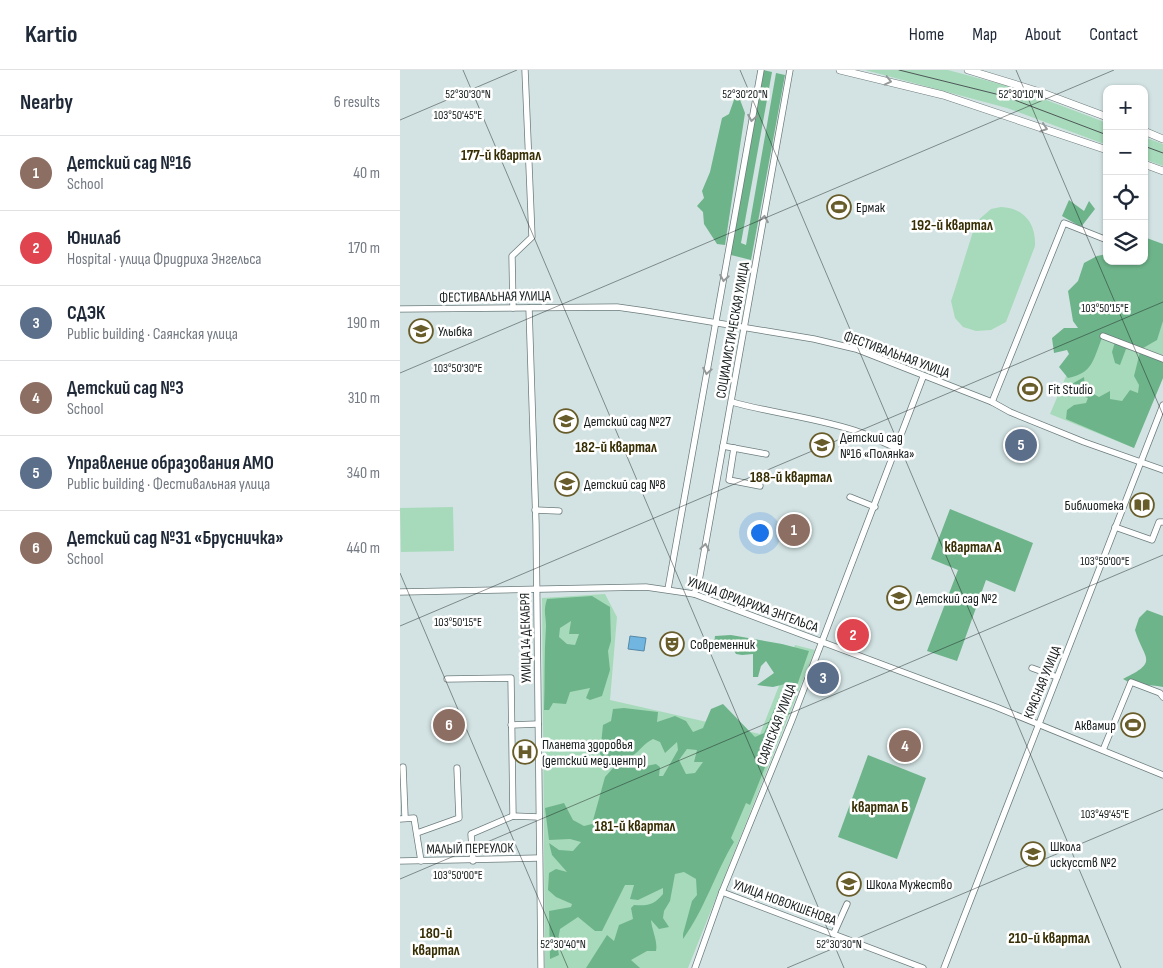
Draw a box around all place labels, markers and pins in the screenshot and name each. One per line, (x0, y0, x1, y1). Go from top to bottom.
sports icon: Ермак (826, 194, 852, 220)
place label: Ермак (856, 199, 886, 216)
school or university icon: Улыбка (408, 318, 434, 344)
place label: Улыбка (438, 323, 472, 340)
sports icon: Fit Studio (1017, 376, 1043, 402)
place label: Fit Studio (1048, 381, 1093, 398)
school or university icon: Детский сад №27 (553, 408, 579, 434)
place label: Детский сад №27 (584, 413, 671, 430)
pin: 5 (1005, 426, 1037, 464)
place label: Детский сад №16 «Полянка» (840, 429, 915, 462)
school or university icon: Детский сад №16 «Полянка» (809, 432, 835, 458)
school or university icon: Детский сад №8 (554, 471, 580, 497)
place label: Детский сад №8 (584, 476, 666, 493)
library icon: Библиотека (1129, 492, 1155, 518)
place label: Библиотека (1065, 497, 1124, 514)
pin: 1 (778, 511, 810, 549)
school or university icon: Детский сад №2 (886, 585, 912, 611)
place label: Детский сад №2 (916, 590, 998, 607)
pin: 2 (837, 616, 869, 654)
theatre icon: Современник (659, 631, 685, 657)
place label: Современник (690, 636, 756, 653)
pin: 3 (807, 659, 839, 697)
pin: 6 (433, 706, 465, 744)
sports icon: Аквамир (1120, 712, 1146, 738)
place label: Аквамир (1074, 717, 1116, 734)
pin: 4 (889, 727, 921, 765)
place label: Планета здоровья (детский мед.центр) (542, 736, 646, 769)
hospital icon: Планета здоровья (детский мед.центр) (512, 739, 538, 765)
place label: Школа искусств №2 (1050, 838, 1117, 871)
school or university icon: Школа искусств №2 (1020, 841, 1046, 867)
school or university icon: Школа Мужество (836, 871, 862, 897)
place label: Школа Мужество (866, 876, 952, 893)

